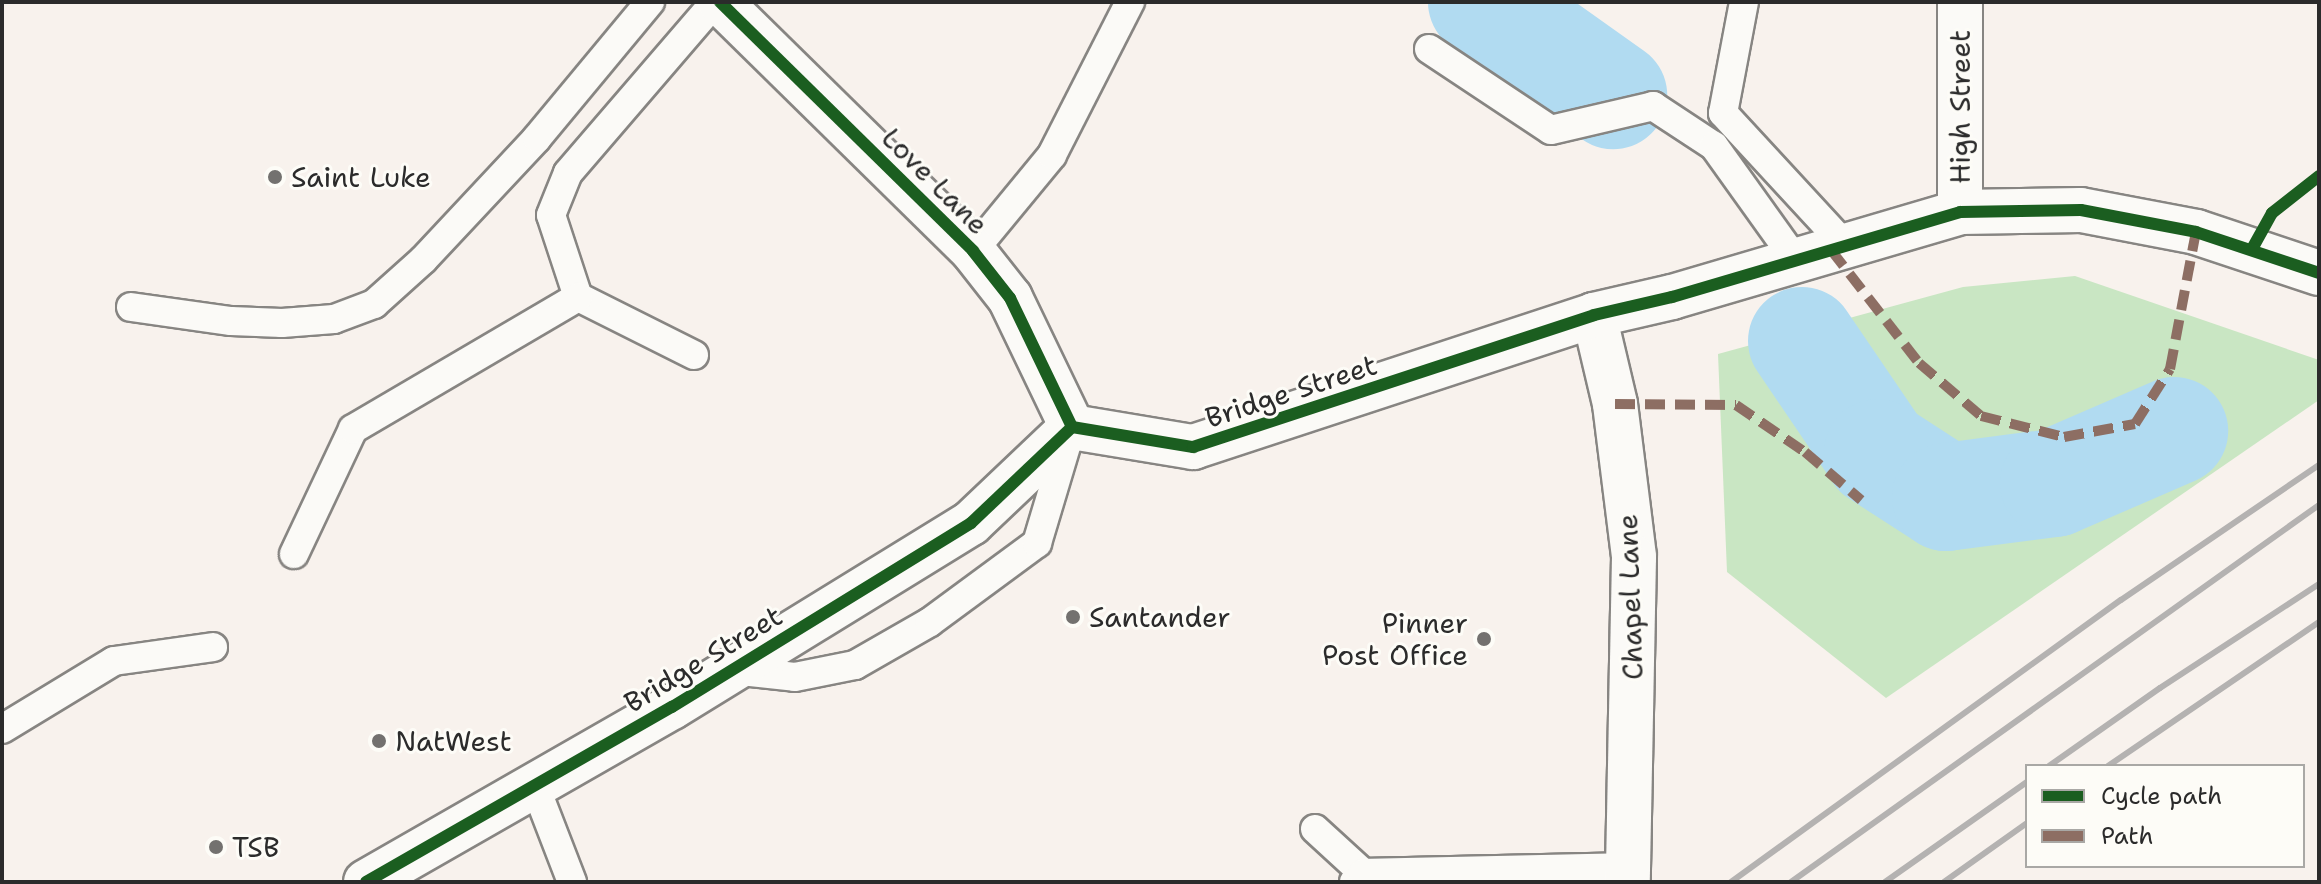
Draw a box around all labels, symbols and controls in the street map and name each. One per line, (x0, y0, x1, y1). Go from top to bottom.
street label: High Street (1943, 30, 1977, 184)
street label: Love Lane (875, 121, 995, 241)
place label: Saint Luke (291, 160, 431, 194)
marker: Saint Luke (266, 168, 284, 186)
street label: Bridge Street (1201, 347, 1381, 435)
street label: Chapel Lane (1610, 513, 1650, 681)
street label: Bridge Street (618, 599, 788, 719)
place label: Santander (1089, 600, 1231, 634)
place label: Pinner Post Office (1322, 606, 1468, 672)
marker: Santander (1064, 608, 1082, 626)
marker: Pinner Post Office (1475, 630, 1493, 648)
place label: NatWest (395, 724, 512, 758)
marker: NatWest (370, 732, 388, 750)
legend (2025, 764, 2305, 868)
text: Cycle path (2101, 780, 2222, 812)
text: Path (2101, 820, 2153, 852)
place label: TSB (232, 830, 279, 864)
marker: TSB (207, 838, 225, 856)

